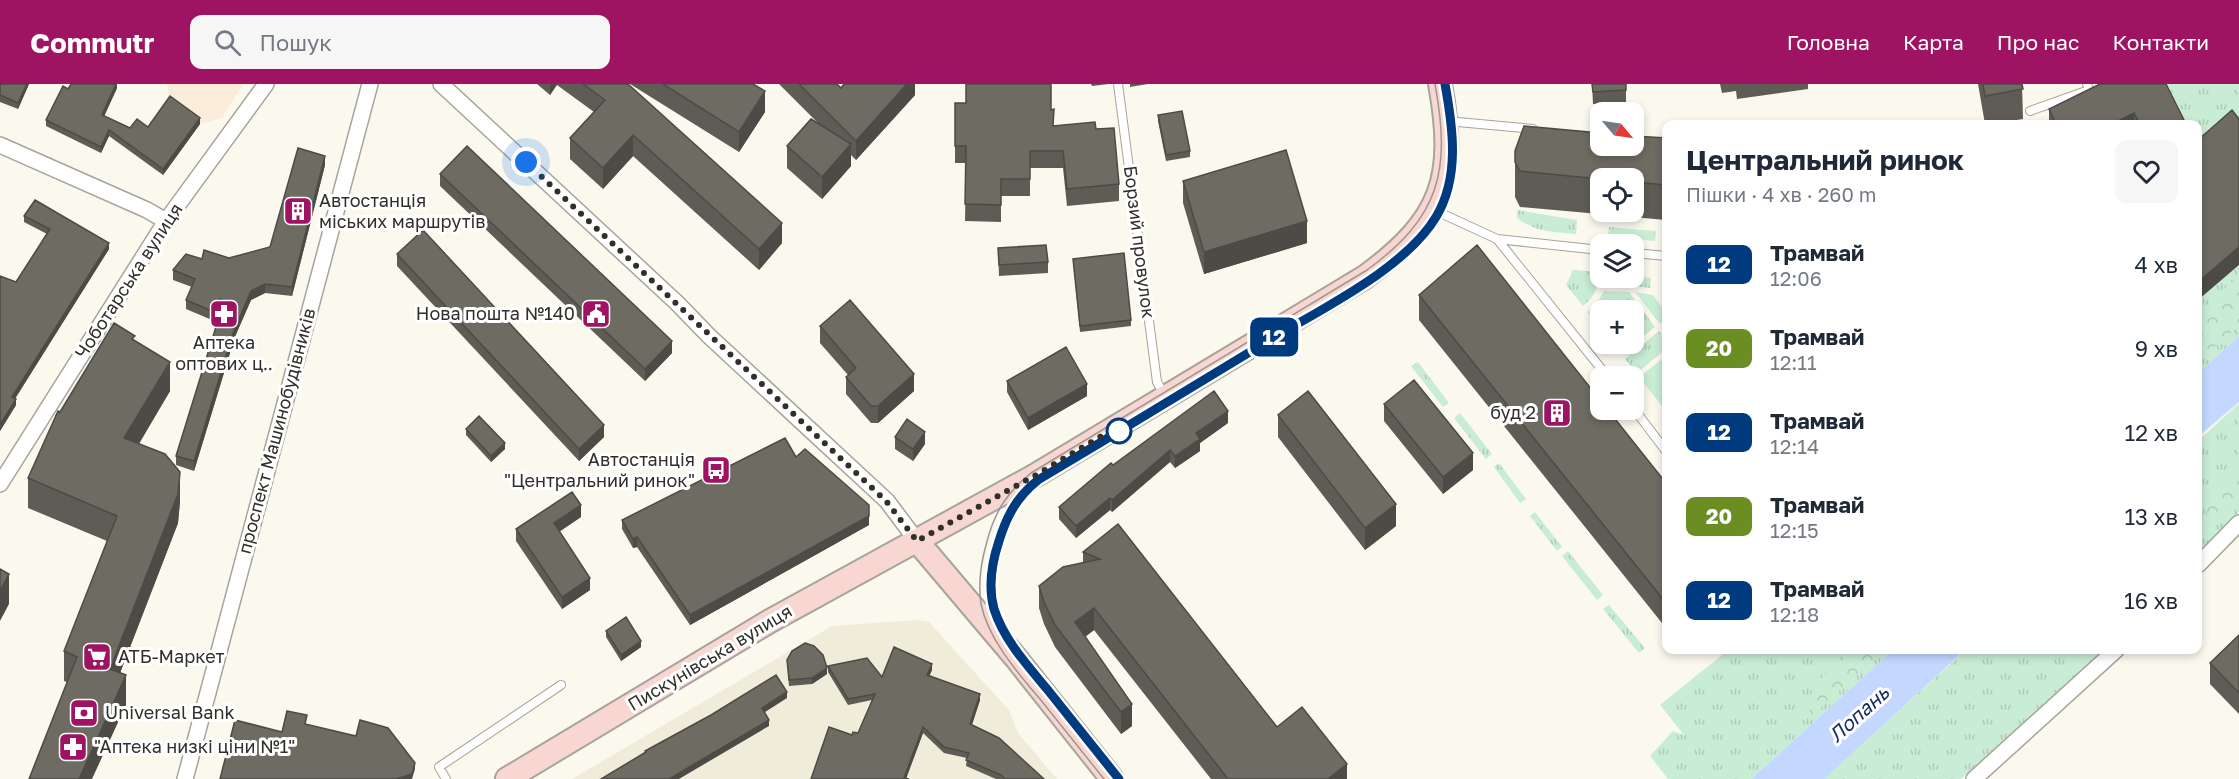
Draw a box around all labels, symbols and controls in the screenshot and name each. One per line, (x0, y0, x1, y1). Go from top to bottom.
search box (190, 15, 610, 69)
text: Commutr (30, 26, 154, 59)
icon: search (211, 26, 244, 59)
text: Пошук (259, 29, 332, 56)
text: Головна (1787, 29, 1870, 55)
text: Карта (1903, 29, 1964, 55)
text: Про нас (1997, 29, 2079, 55)
text: Контакти (2112, 29, 2209, 55)
north arrow (1590, 102, 1644, 156)
map controls (1590, 102, 1644, 420)
button: heart (2115, 140, 2178, 203)
text: Центральний ринок (1686, 143, 1964, 176)
your location (511, 147, 541, 177)
street label: Борзий провулок (1120, 164, 1160, 319)
button: locate (1590, 168, 1644, 222)
text: Пішки · 4 хв · 260 m (1686, 182, 1877, 206)
place label: Автостанція міських маршрутів (319, 189, 486, 232)
building icon: Автостанція міських маршрутів (282, 195, 314, 227)
street label: Чоботарська вулиця (70, 199, 187, 362)
button: layers (1590, 234, 1644, 288)
text: Трамвай (1770, 239, 1864, 266)
text: 12 (1707, 251, 1731, 277)
text: 4 хв (2135, 251, 2178, 278)
text: 12:06 (1770, 266, 1822, 290)
pharmacy icon: Аптека оптових ц‥ (208, 298, 240, 330)
public building icon: Нова пошта №140 (580, 298, 612, 330)
button: + (1590, 300, 1644, 354)
place label: Нова пошта №140 (416, 302, 575, 324)
street label: проспект Машинобудівників (233, 305, 319, 556)
line badge: 12 (1247, 318, 1301, 356)
text: Трамвай (1770, 323, 1864, 350)
text: 12 (1262, 324, 1286, 350)
place label: Аптека оптових ц‥ (175, 331, 273, 374)
text: 20 (1706, 335, 1732, 361)
text: 9 хв (2135, 335, 2178, 362)
text: 12:11 (1770, 350, 1817, 374)
button: − (1590, 366, 1644, 420)
building icon: буд 2 (1541, 397, 1573, 429)
place label: буд 2 (1490, 401, 1536, 423)
text: Трамвай (1770, 407, 1864, 434)
unlabelled marker (1106, 418, 1132, 444)
text: 12 (1707, 419, 1731, 445)
text: 12 хв (2125, 419, 2178, 446)
text: 12:14 (1770, 434, 1819, 458)
place label: Автостанція "Центральний ринок" (504, 448, 695, 491)
bus stop icon: Автостанція "Центральний ринок" (700, 454, 732, 486)
text: Трамвай (1770, 491, 1864, 518)
text: 20 (1706, 503, 1732, 529)
text: 13 хв (2124, 503, 2178, 530)
text: 12:15 (1770, 518, 1819, 542)
text: Трамвай (1770, 575, 1864, 602)
text: 12 (1707, 587, 1731, 613)
text: 16 хв (2124, 587, 2178, 614)
street label: Пискунівська вулиця (623, 599, 796, 715)
text: 12:18 (1770, 602, 1819, 626)
supermarket icon: АТБ-Маркет (81, 641, 113, 673)
place label: АТБ-Маркет (118, 645, 225, 667)
water label: Лопань (1823, 679, 1894, 746)
bank icon: Universal Bank (68, 697, 100, 729)
place label: Universal Bank (105, 701, 235, 723)
pharmacy icon: "Аптека низкі ціни №1" (57, 731, 89, 763)
place label: "Аптека низкі ціни №1" (94, 735, 295, 757)

